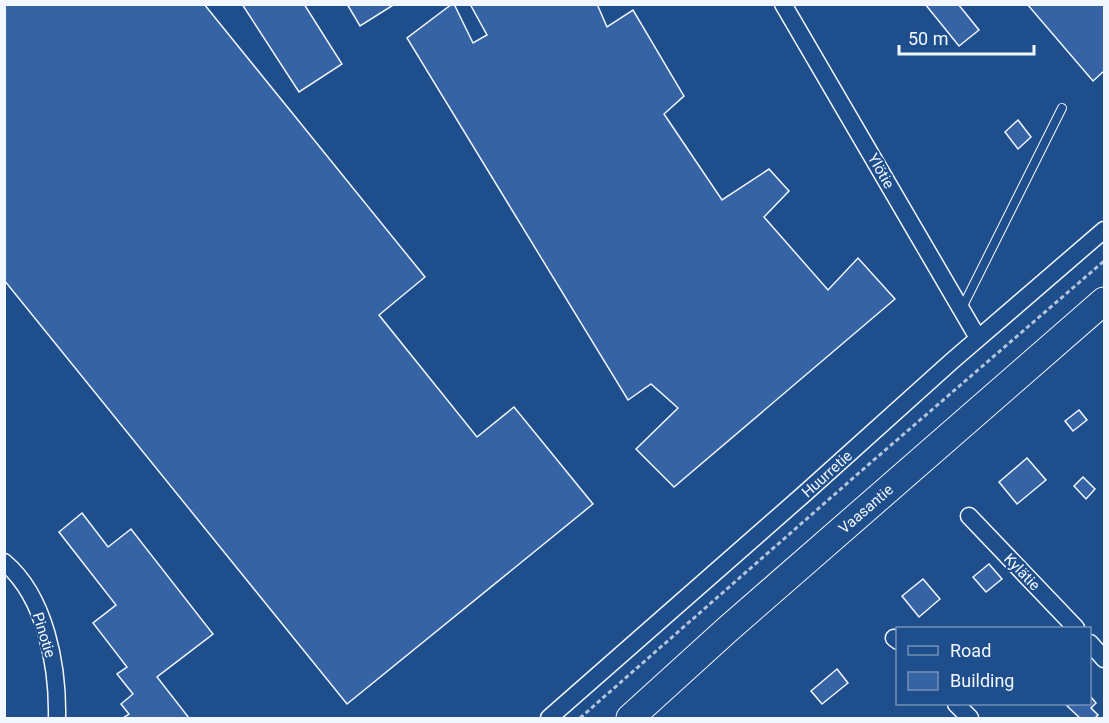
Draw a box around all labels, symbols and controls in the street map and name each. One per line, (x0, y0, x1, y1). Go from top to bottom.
scale bar (899, 18, 1034, 56)
text: 50 m (908, 28, 948, 49)
street label: Ylötie (864, 150, 898, 192)
street label: Huurretie (798, 447, 856, 501)
street label: Vaasantie (835, 480, 897, 538)
street label: Kylätie (1000, 550, 1044, 594)
street label: Pinotie (29, 610, 59, 660)
legend (896, 627, 1091, 705)
text: Road (950, 640, 991, 661)
text: Building (950, 670, 1014, 691)

